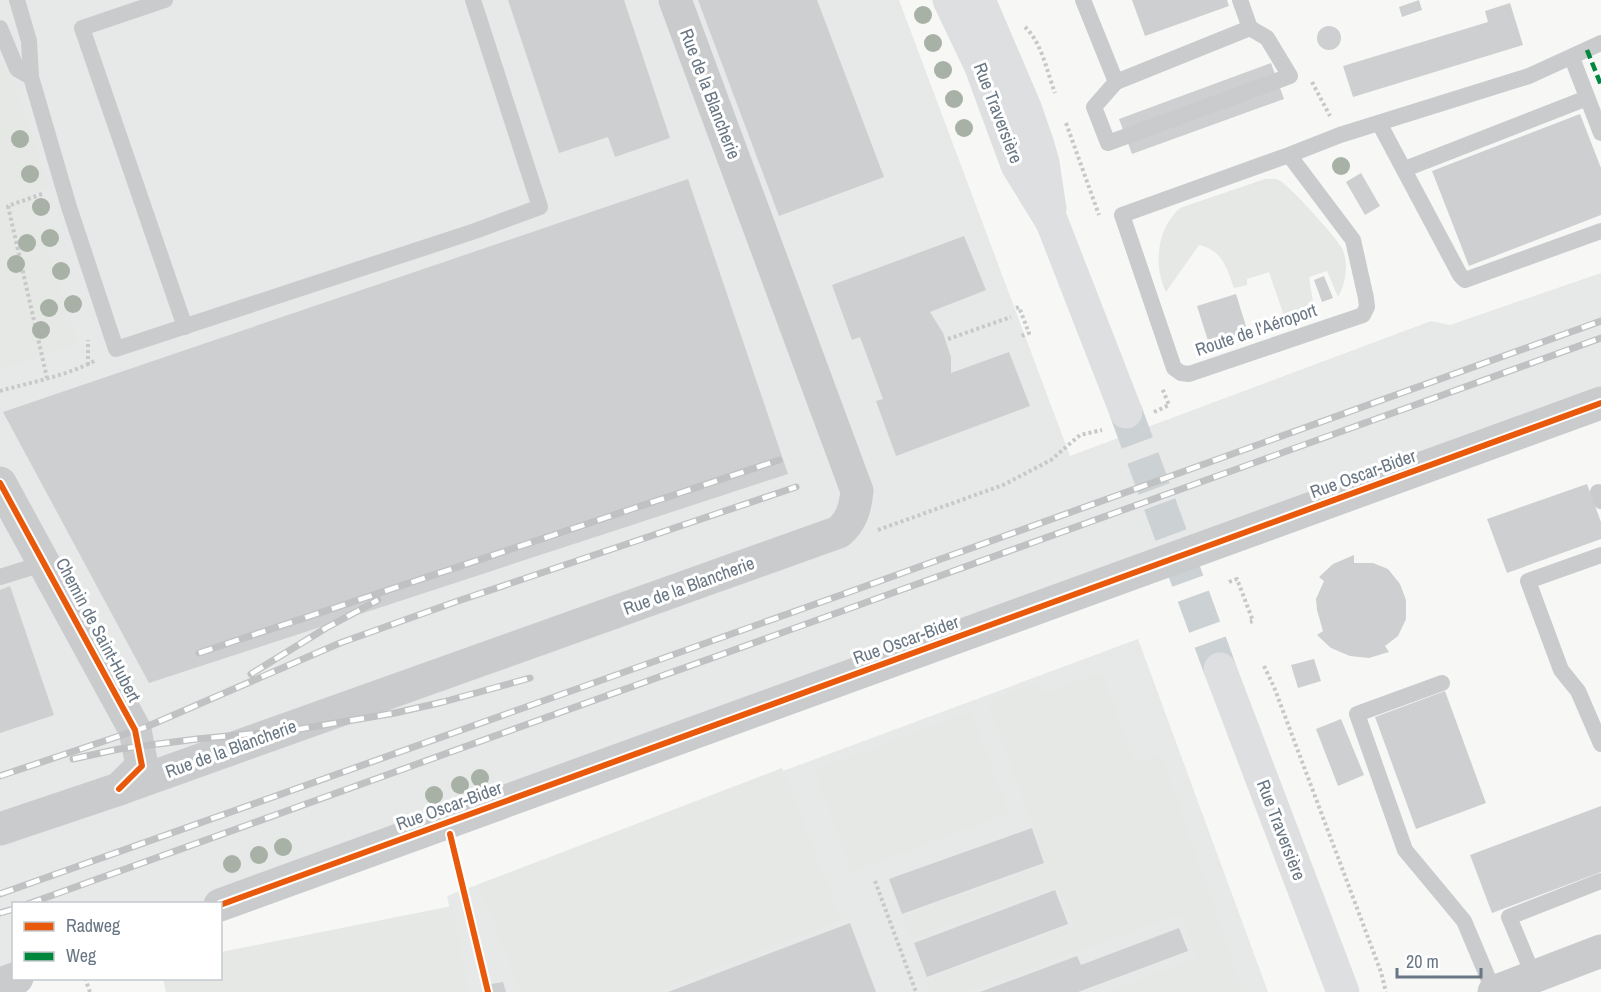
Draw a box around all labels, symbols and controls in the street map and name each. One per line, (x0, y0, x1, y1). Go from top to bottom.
street label: Rue de la Blancherie (674, 25, 747, 163)
street label: Rue Traversière (968, 59, 1029, 167)
street label: Route de l'Aéroport (1192, 297, 1320, 362)
street label: Rue Oscar-Bider (1307, 443, 1419, 504)
street label: Rue de la Blancherie (620, 550, 758, 621)
street label: Chemin de Saint-Hubert (50, 553, 147, 706)
street label: Rue Oscar-Bider (850, 609, 962, 670)
street label: Rue de la Blancherie (162, 713, 300, 784)
street label: Rue Oscar-Bider (393, 775, 505, 836)
street label: Rue Traversière (1251, 776, 1312, 884)
legend (12, 902, 222, 980)
text: Radweg (66, 913, 121, 938)
scale bar (1397, 941, 1481, 979)
text: Weg (66, 943, 97, 968)
text: 20 m (1406, 949, 1439, 974)

